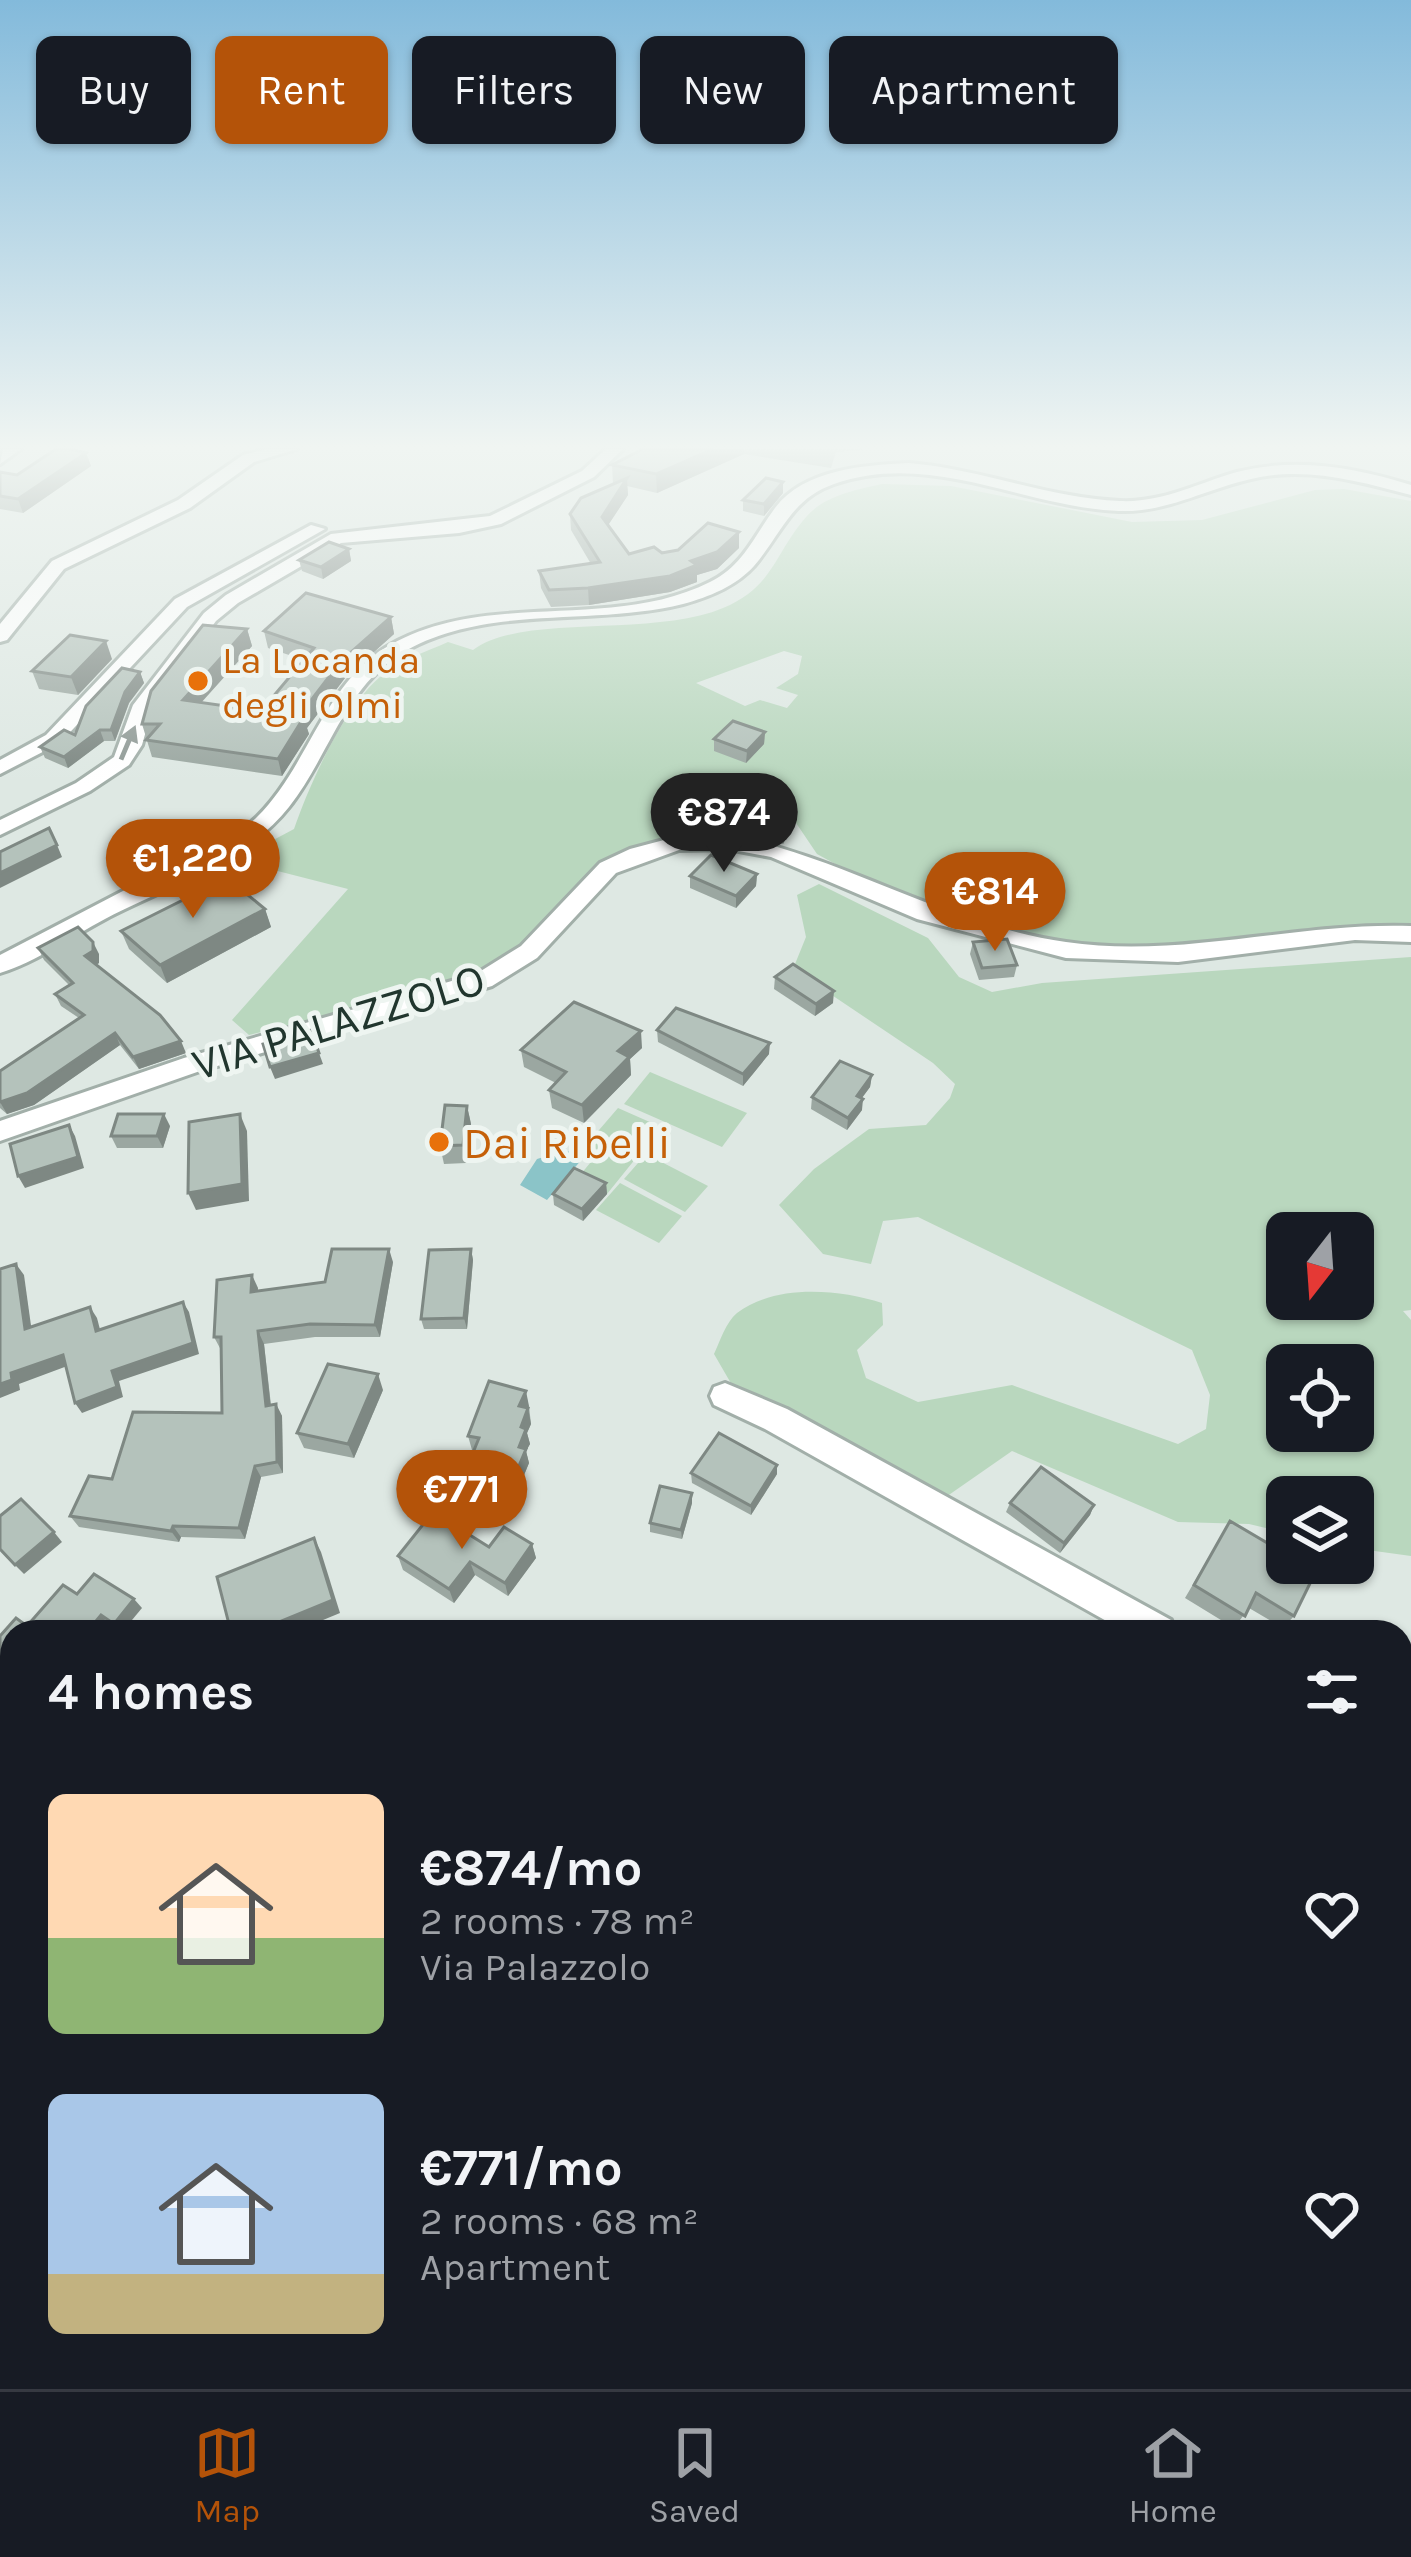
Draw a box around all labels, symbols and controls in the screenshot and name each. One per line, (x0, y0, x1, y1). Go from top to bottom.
chip: Buy (36, 36, 191, 144)
chip: Rent (215, 36, 388, 144)
chip: Filters (412, 36, 616, 144)
chip: New (640, 36, 805, 144)
chip: Apartment (829, 36, 1118, 144)
place label: La Locanda degli Olmi (222, 637, 420, 728)
marker: La Locanda degli Olmi (185, 668, 211, 694)
one-way arrow (120, 725, 139, 761)
pin: €874 (653, 773, 795, 875)
text: €874 (678, 789, 770, 835)
pin: €1,220 (95, 819, 291, 921)
text: €1,220 (133, 835, 253, 881)
pin: €814 (924, 852, 1066, 954)
text: €814 (951, 868, 1039, 914)
street label: VIA PALAZZOLO (186, 953, 491, 1091)
place label: Dai Ribelli (463, 1117, 671, 1169)
marker: Dai Ribelli (426, 1129, 452, 1155)
north arrow (1266, 1212, 1374, 1320)
map controls (1266, 1212, 1374, 1584)
button: locate (1266, 1344, 1374, 1452)
pin: €771 (391, 1450, 533, 1552)
text: €771 (423, 1466, 501, 1512)
button: layers (1266, 1476, 1374, 1584)
icon: filters (1299, 1659, 1365, 1725)
text: 4 homes (48, 1662, 254, 1722)
text: €874/mo (420, 1838, 642, 1898)
icon: home (144, 1842, 288, 1986)
icon: heart (1299, 1881, 1365, 1947)
text: 2 rooms · 78 m² (420, 1898, 695, 1944)
text: Via Palazzolo (420, 1944, 650, 1990)
text: €771/mo (420, 2138, 623, 2198)
icon: home (144, 2142, 288, 2286)
icon: heart (1299, 2181, 1365, 2247)
text: 2 rooms · 68 m² (420, 2198, 699, 2244)
text: Apartment (420, 2244, 610, 2290)
tab: Map (194, 2420, 260, 2530)
tab: Saved (649, 2420, 740, 2530)
tab: Home (1129, 2420, 1217, 2530)

